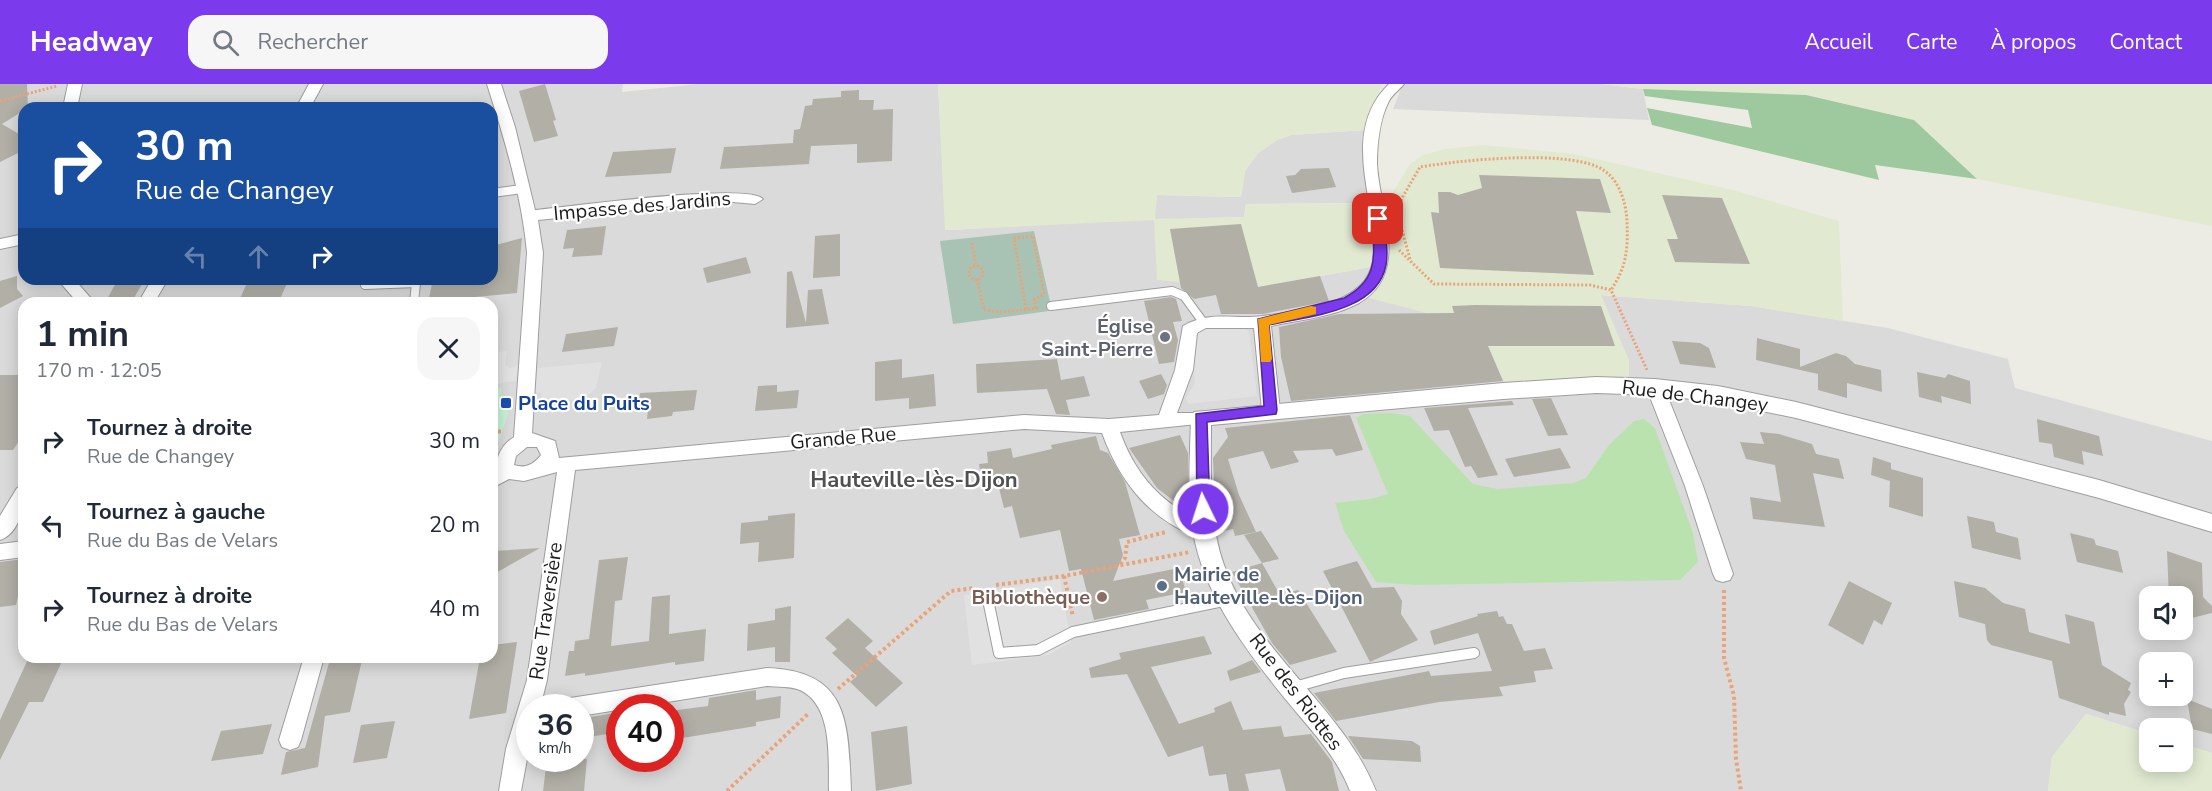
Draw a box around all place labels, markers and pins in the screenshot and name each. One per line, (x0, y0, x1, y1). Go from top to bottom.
pin (1352, 193, 1403, 244)
place label: Église Saint-Pierre (1041, 313, 1153, 363)
marker: Église Saint-Pierre (1158, 330, 1172, 344)
place label: Place du Puits (518, 390, 650, 417)
marker: Place du Puits (499, 396, 513, 410)
place label: Mairie de Hauteville-lès-Dijon (1174, 561, 1363, 611)
marker: Mairie de Hauteville-lès-Dijon (1155, 579, 1169, 593)
place label: Bibliothèque (972, 584, 1090, 611)
marker: Bibliothèque (1095, 590, 1109, 604)

